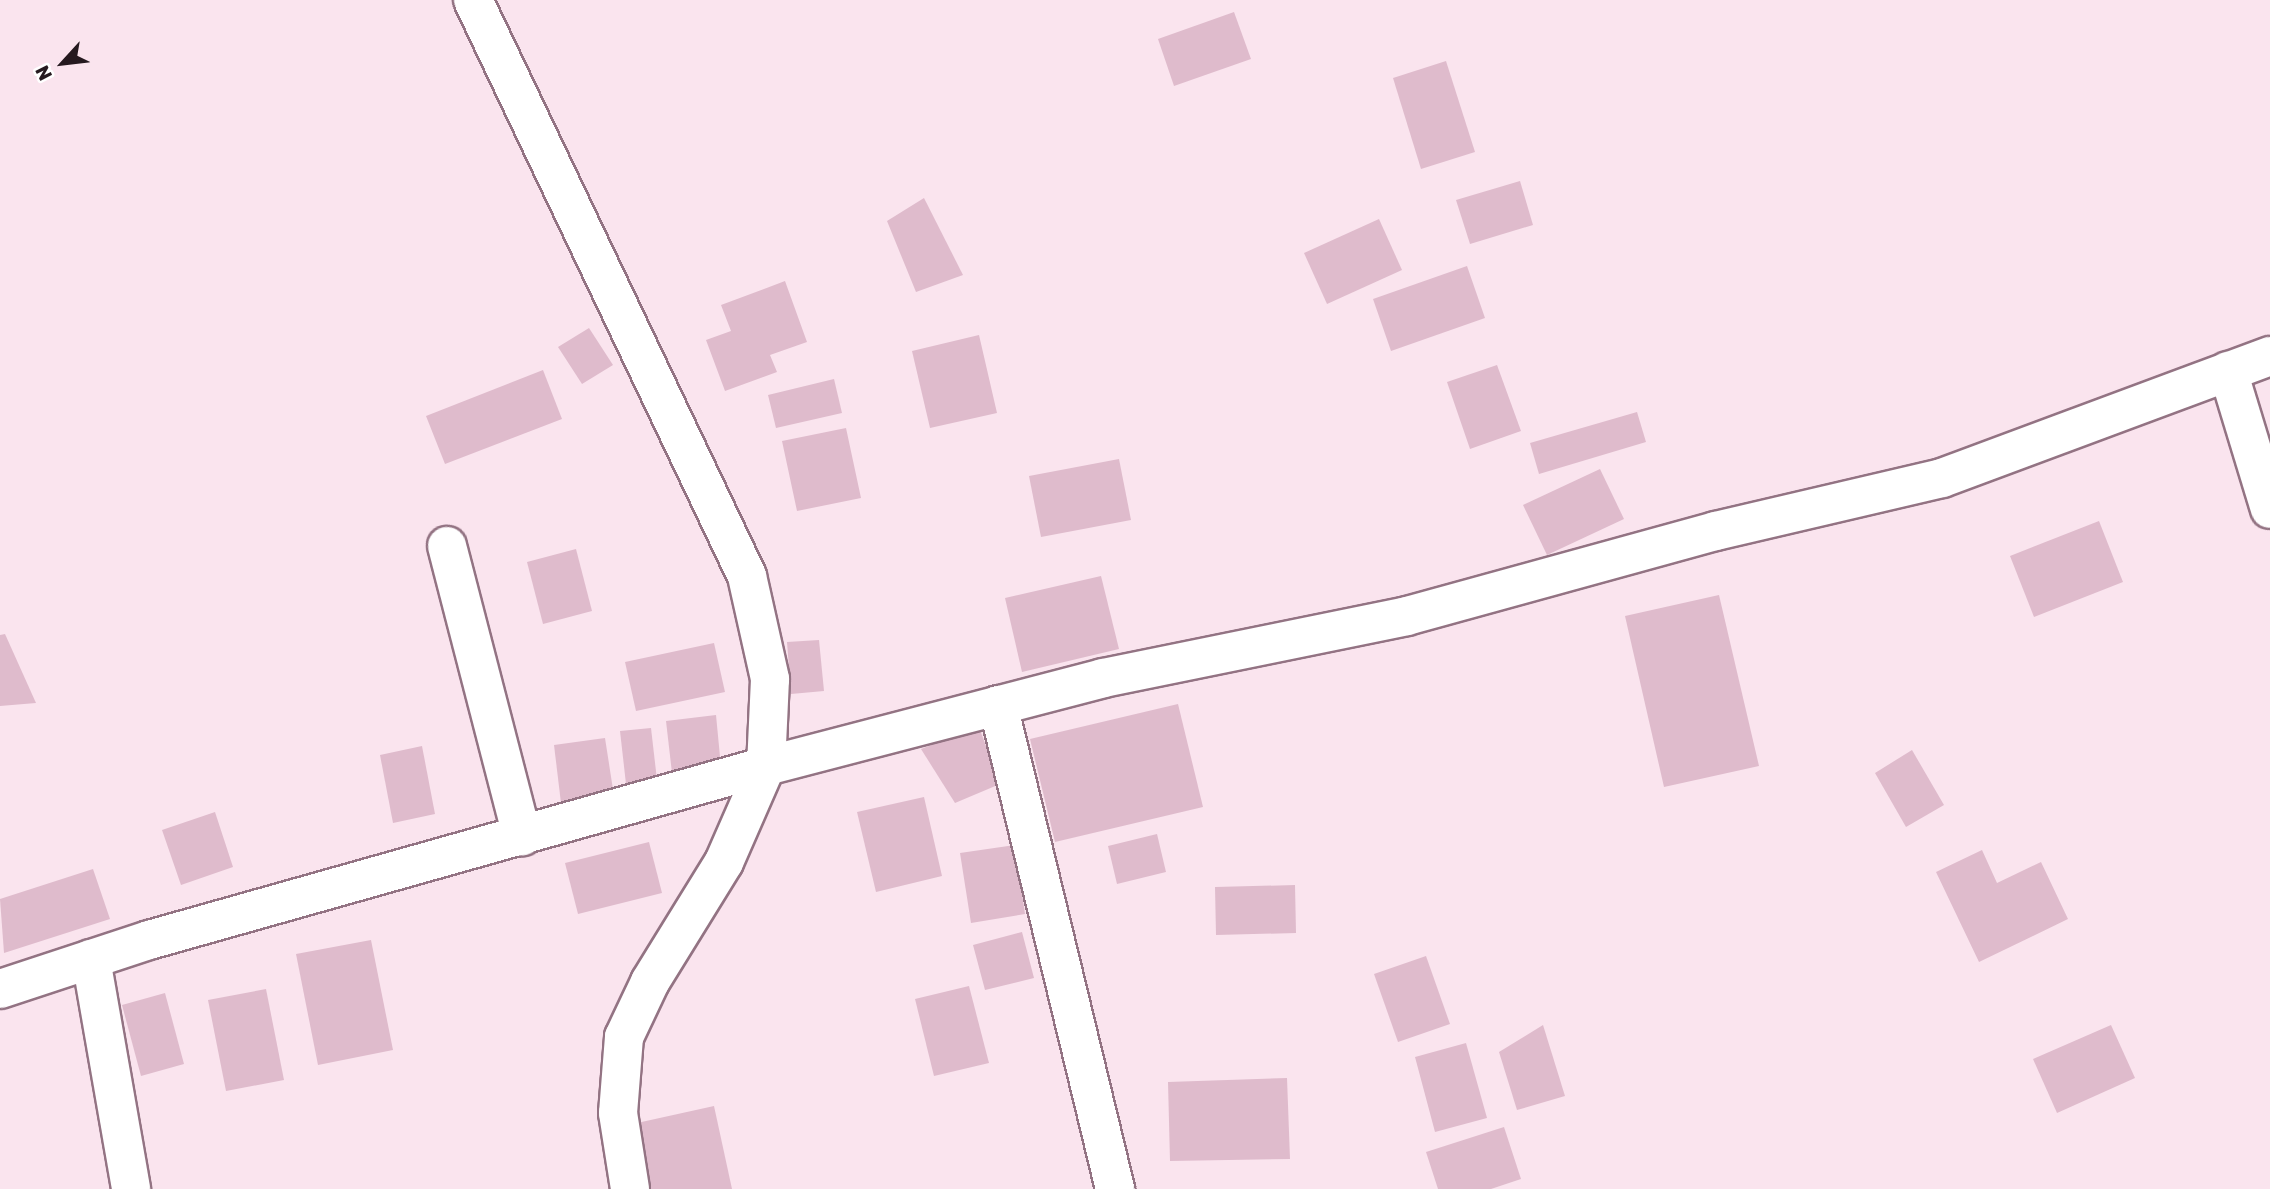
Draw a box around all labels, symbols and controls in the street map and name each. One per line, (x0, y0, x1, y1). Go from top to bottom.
north arrow (28, 28, 98, 98)
text: N (30, 61, 57, 84)

